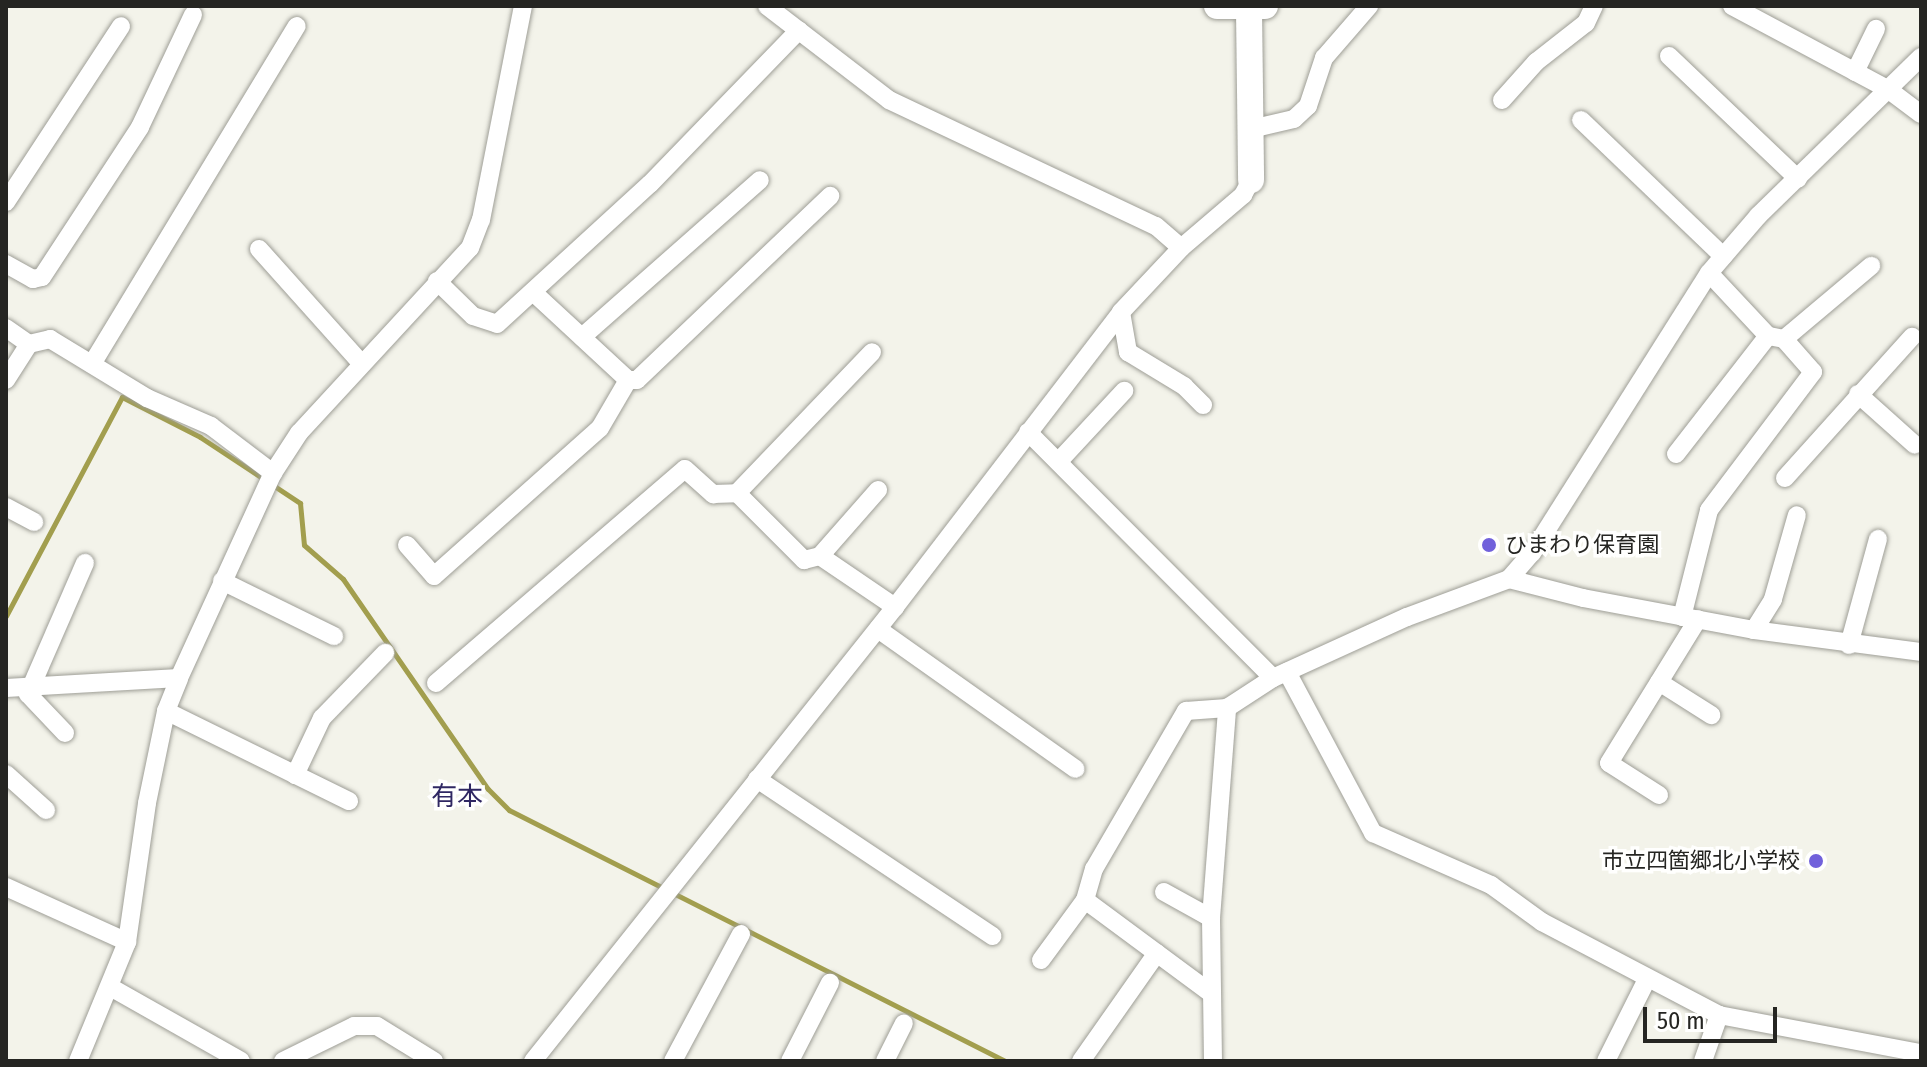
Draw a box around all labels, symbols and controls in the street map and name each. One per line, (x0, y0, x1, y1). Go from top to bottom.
place label: ひまわり保育園 (1505, 532, 1659, 558)
marker: ひまわり保育園 (1480, 536, 1498, 554)
district label: 有本 (431, 781, 483, 813)
place label: 市立四箇郷北小学校 (1602, 848, 1800, 874)
marker: 市立四箇郷北小学校 (1807, 852, 1825, 870)
scale bar (1647, 991, 1781, 1041)
text: 50 m (1657, 1007, 1705, 1035)

